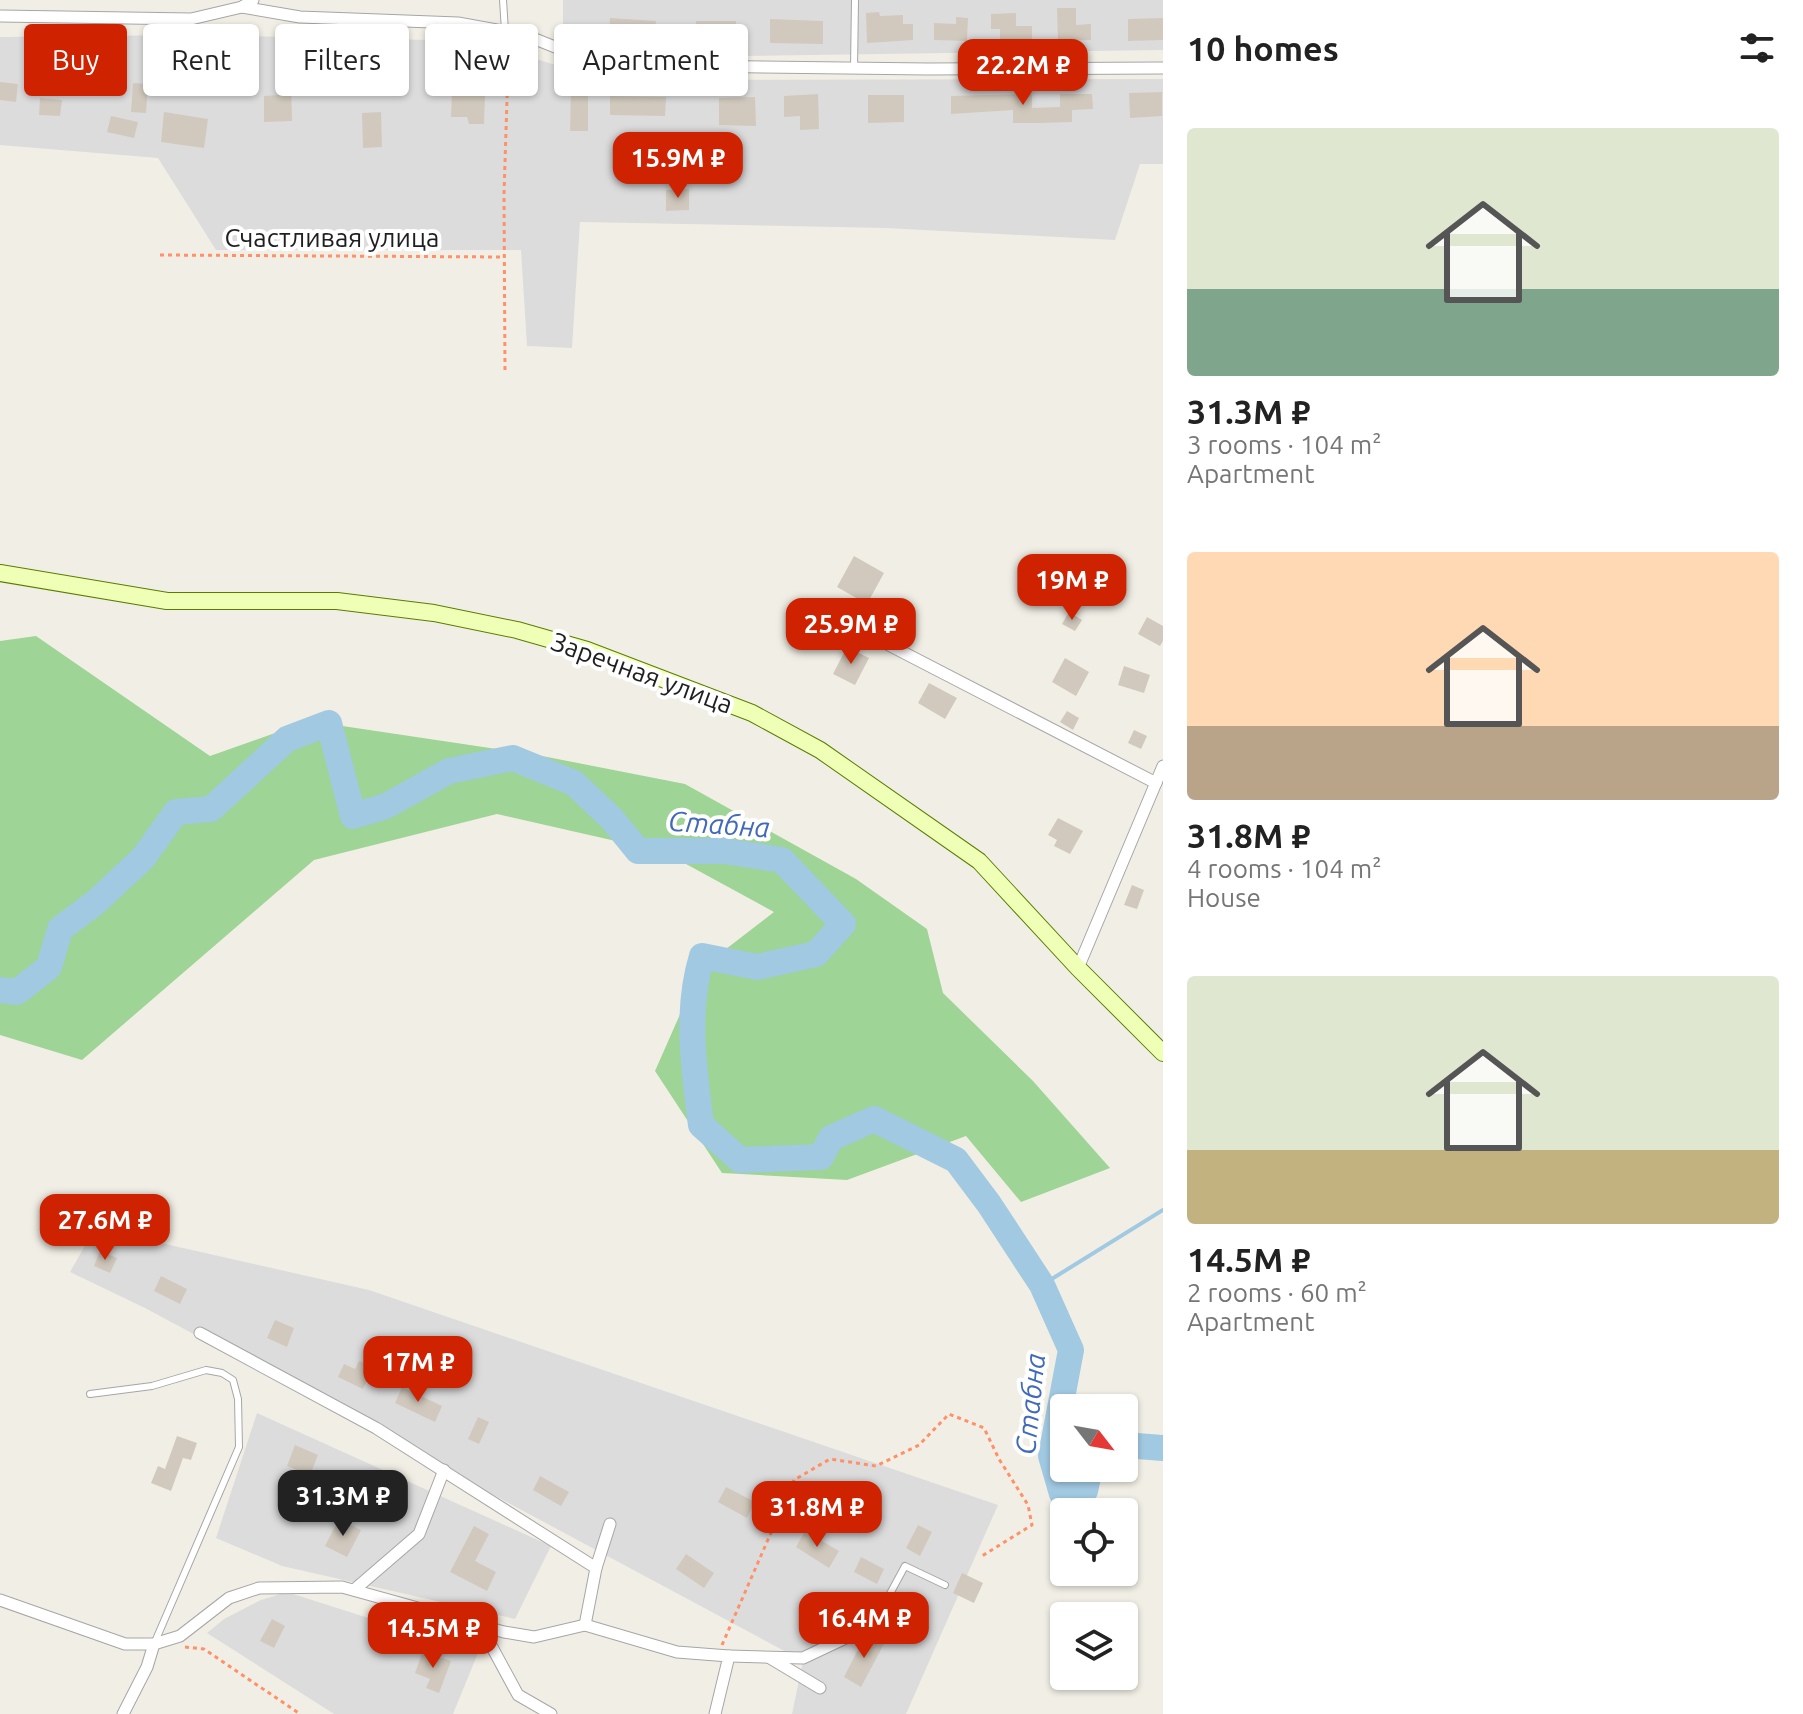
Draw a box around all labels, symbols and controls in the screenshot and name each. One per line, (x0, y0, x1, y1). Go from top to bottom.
chip: Buy (24, 24, 127, 96)
chip: Rent (143, 24, 259, 96)
chip: Filters (275, 24, 409, 96)
chip: New (425, 24, 538, 96)
chip: Apartment (554, 24, 748, 96)
icon: filters (1735, 26, 1779, 70)
text: 10 homes (1187, 29, 1339, 67)
pin: 22.2M ₽ (949, 39, 1097, 107)
text: 22.2M ₽ (976, 50, 1070, 79)
pin: 15.9M ₽ (604, 132, 752, 200)
text: 15.9M ₽ (631, 143, 725, 172)
icon: home (1411, 180, 1555, 324)
street label: Счастливая улица (225, 223, 439, 252)
text: 31.3M ₽ (1187, 392, 1310, 430)
text: 3 rooms · 104 m² (1187, 430, 1382, 459)
text: Apartment (1187, 459, 1314, 488)
pin: 19M ₽ (1016, 554, 1128, 622)
text: 19M ₽ (1035, 565, 1109, 594)
pin: 25.9M ₽ (777, 598, 925, 666)
icon: home (1411, 604, 1555, 748)
text: 25.9M ₽ (804, 609, 898, 638)
street label: Заречная улица (548, 626, 737, 719)
water label: Стабна (667, 804, 771, 843)
text: 31.8M ₽ (1187, 816, 1310, 854)
text: 4 rooms · 104 m² (1187, 854, 1382, 883)
text: House (1187, 883, 1261, 912)
icon: home (1411, 1028, 1555, 1172)
pin: 27.6M ₽ (31, 1194, 179, 1262)
text: 27.6M ₽ (58, 1205, 152, 1234)
text: 14.5M ₽ (1187, 1240, 1310, 1278)
text: 2 rooms · 60 m² (1187, 1278, 1367, 1307)
text: Apartment (1187, 1307, 1314, 1336)
pin: 17M ₽ (362, 1336, 474, 1404)
text: 17M ₽ (381, 1347, 455, 1376)
water label: Стабна (1009, 1352, 1050, 1456)
north arrow (1050, 1394, 1138, 1482)
map controls (1050, 1394, 1138, 1690)
pin: 31.3M ₽ (269, 1470, 417, 1538)
text: 31.3M ₽ (296, 1481, 390, 1510)
pin: 31.8M ₽ (743, 1481, 891, 1549)
text: 31.8M ₽ (770, 1492, 864, 1521)
button: locate (1050, 1498, 1138, 1586)
pin: 16.4M ₽ (790, 1592, 938, 1660)
pin: 14.5M ₽ (359, 1602, 507, 1670)
button: layers (1050, 1602, 1138, 1690)
text: 16.4M ₽ (817, 1603, 911, 1632)
text: 14.5M ₽ (386, 1613, 480, 1642)

